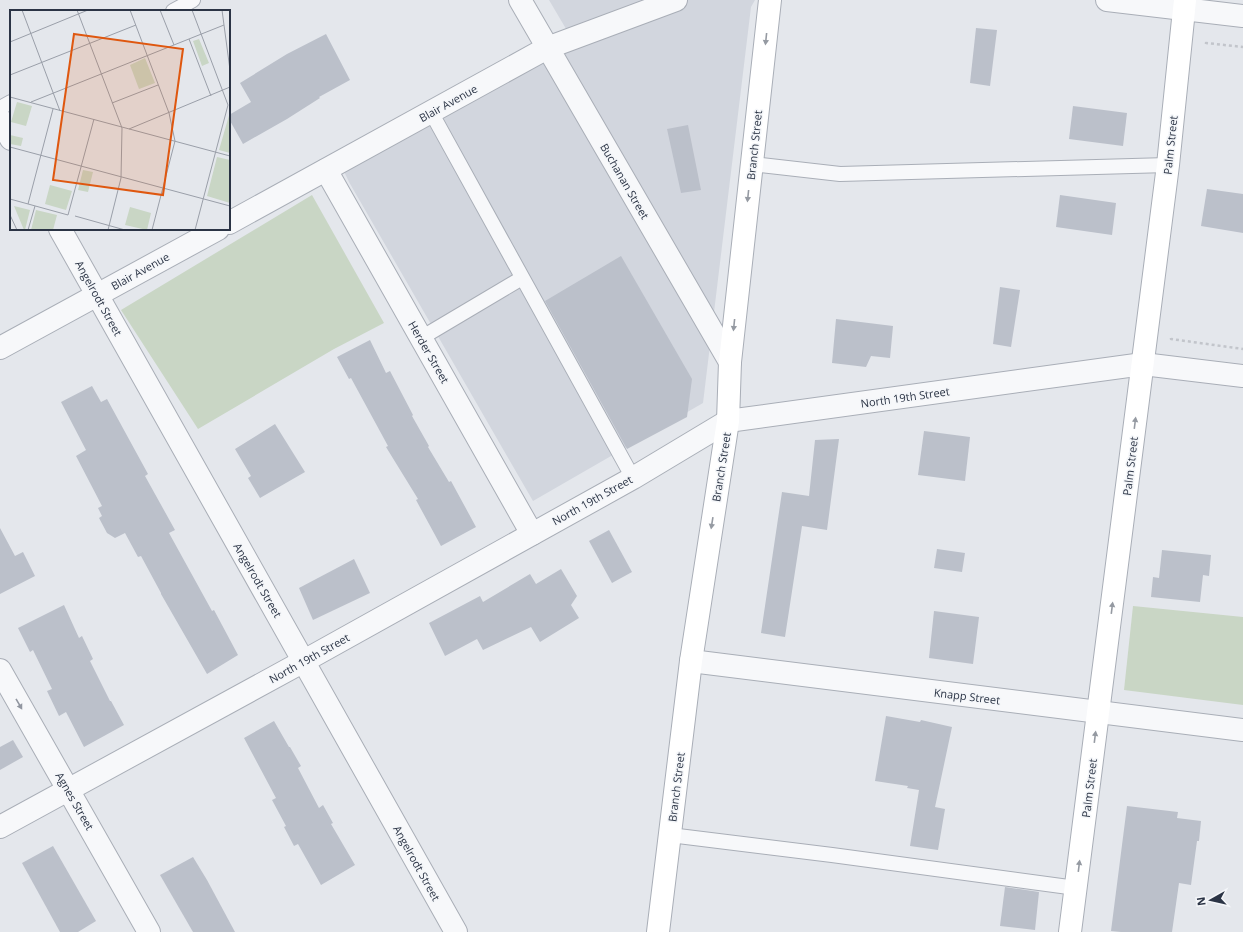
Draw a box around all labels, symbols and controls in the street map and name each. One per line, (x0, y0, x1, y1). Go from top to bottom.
inset map (10, 10, 230, 230)
one-way arrow (763, 33, 769, 45)
street label: Blair Avenue (416, 81, 480, 125)
street label: Branch Street (743, 109, 765, 181)
street label: Palm Street (1159, 115, 1181, 175)
street label: Buchanan Street (597, 140, 653, 222)
one-way arrow (745, 190, 752, 202)
street label: Blair Avenue (108, 249, 172, 293)
street label: Angelrodt Street (72, 258, 126, 338)
street label: Herder Street (405, 318, 453, 386)
one-way arrow (731, 319, 737, 331)
street label: North 19th Street (860, 383, 951, 411)
one-way arrow (1132, 417, 1138, 429)
street label: Branch Street (708, 431, 734, 503)
street label: Palm Street (1119, 436, 1141, 496)
street label: North 19th Street (549, 472, 635, 528)
one-way arrow (709, 517, 715, 530)
street label: Angelrodt Street (231, 540, 286, 620)
one-way arrow (1109, 602, 1115, 614)
street label: North 19th Street (266, 630, 352, 686)
street label: Knapp Street (933, 684, 1001, 708)
one-way arrow (16, 698, 23, 710)
one-way arrow (1092, 731, 1099, 743)
street label: Branch Street (664, 751, 688, 823)
street label: Palm Street (1078, 758, 1100, 818)
street label: Agnes Street (52, 769, 98, 833)
street label: Angelrodt Street (390, 823, 444, 903)
one-way arrow (1075, 860, 1082, 872)
north arrow (1191, 880, 1231, 920)
text: N (1193, 896, 1209, 907)

